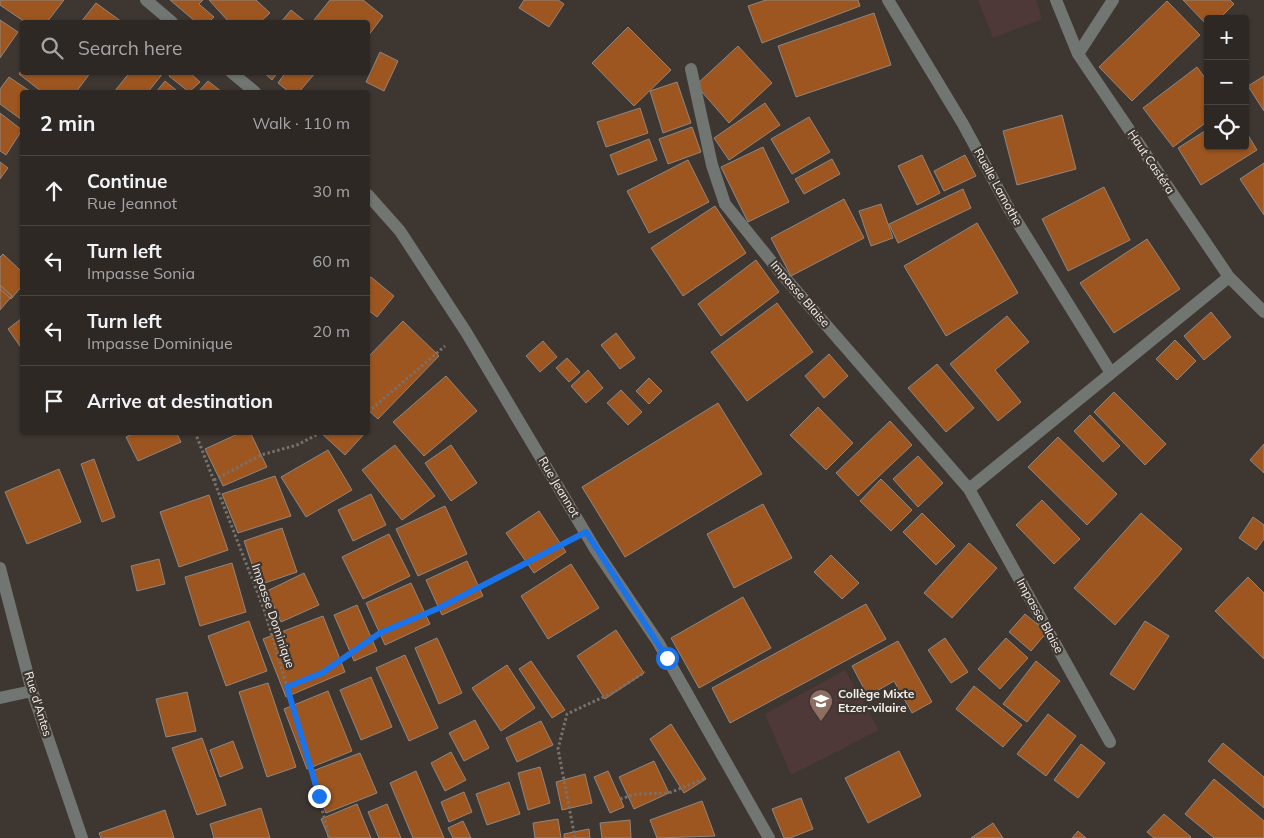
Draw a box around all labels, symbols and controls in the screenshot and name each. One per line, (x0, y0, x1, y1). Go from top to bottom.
map controls (1204, 15, 1249, 150)
button: + (1204, 15, 1249, 60)
search box (20, 20, 370, 75)
icon: search (38, 34, 66, 62)
text: Search here (78, 36, 182, 60)
button: − (1204, 60, 1249, 105)
button: locate (1204, 105, 1249, 150)
text: 2 min (40, 110, 95, 136)
text: Walk · 110 m (252, 113, 350, 133)
street label: Haut Castéra (1125, 127, 1178, 197)
street label: Ruelle Lamothe (971, 146, 1026, 228)
text: Continue (87, 169, 167, 193)
icon: ahead (40, 177, 68, 205)
text: 30 m (313, 181, 350, 201)
text: Rue Jeannot (87, 193, 177, 213)
text: Turn left (87, 239, 162, 263)
icon: left (40, 247, 68, 275)
text: 60 m (313, 251, 350, 271)
street label: Impasse Blaise (767, 257, 833, 330)
text: Impasse Sonia (87, 263, 195, 283)
text: Turn left (87, 309, 162, 333)
icon: left (40, 317, 68, 345)
text: 20 m (313, 321, 350, 341)
text: Impasse Dominique (87, 333, 233, 353)
icon: arrive (40, 387, 68, 415)
text: Arrive at destination (87, 389, 273, 413)
street label: Rue Jeannot (536, 454, 583, 520)
street label: Impasse Dominique (249, 562, 298, 670)
street label: Impasse Blaise (1014, 576, 1067, 656)
route start (656, 647, 679, 670)
street label: Rue d'Antes (21, 670, 55, 738)
place label: Collège Mixte Etzer-vilaire (838, 686, 915, 715)
school or university icon: Collège Mixte Etzer-vilaire (808, 688, 834, 722)
route end (308, 785, 331, 808)

